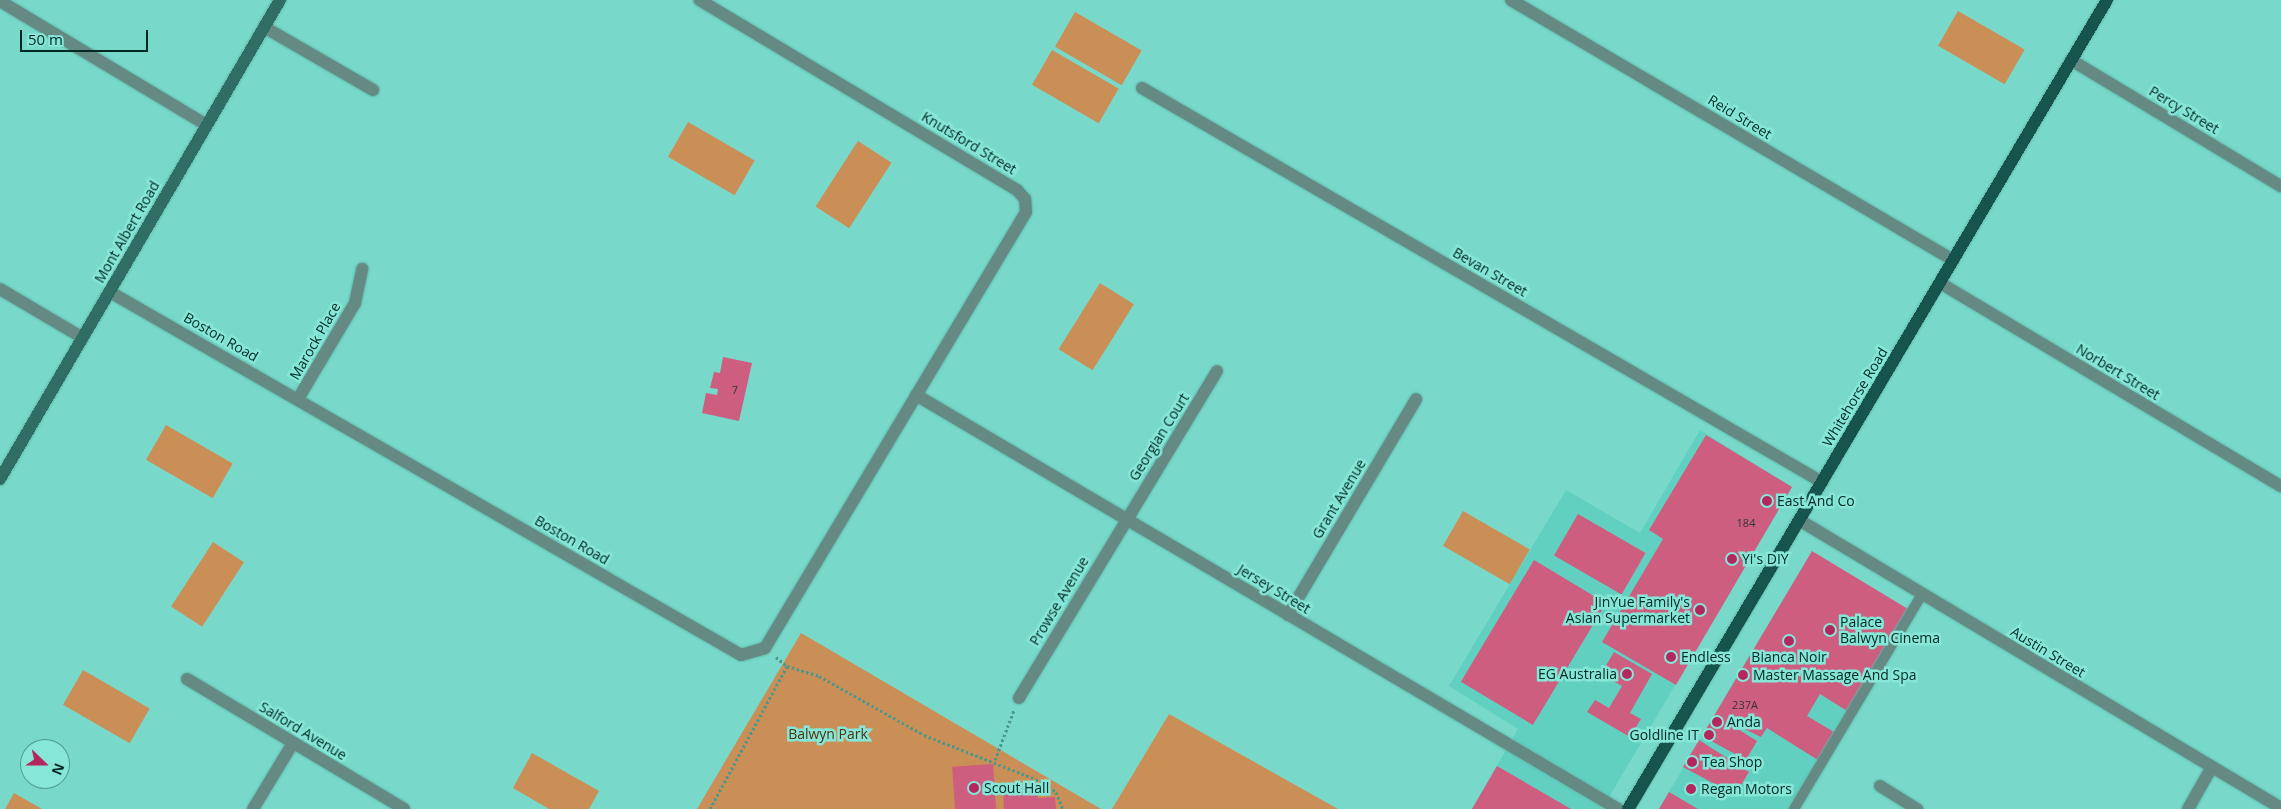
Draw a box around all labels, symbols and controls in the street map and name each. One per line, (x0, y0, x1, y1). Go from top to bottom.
scale bar (22, 20, 150, 52)
text: 50 m (28, 29, 63, 49)
street label: Percy Street (2146, 83, 2222, 137)
street label: Reid Street (1705, 91, 1775, 143)
street label: Knutsford Street (919, 108, 1019, 178)
street label: Mont Albert Road (91, 178, 163, 286)
street label: Bevan Street (1450, 244, 1530, 300)
street label: Marock Place (286, 299, 344, 383)
street label: Boston Road (181, 309, 261, 365)
street label: Norbert Street (2073, 340, 2163, 404)
street label: Whitehorse Road (1819, 345, 1891, 449)
house number: 7 (732, 383, 738, 397)
street label: Georgian Court (1125, 390, 1193, 484)
street label: Grant Avenue (1309, 456, 1369, 542)
place label: East And Co (1777, 493, 1855, 509)
marker: East And Co (1761, 495, 1773, 507)
street label: Boston Road (532, 512, 612, 568)
house number: 184 (1737, 516, 1755, 530)
place label: Yi's DIY (1742, 551, 1789, 567)
marker: Yi's DIY (1726, 553, 1738, 565)
street label: Prowse Avenue (1026, 554, 1092, 648)
street label: Jersey Street (1235, 561, 1313, 617)
place label: JinYue Family's Asian Supermarket (1566, 594, 1690, 626)
marker: JinYue Family's Asian Supermarket (1694, 604, 1706, 616)
place label: Palace Balwyn Cinema (1840, 614, 1940, 646)
street label: Austin Street (2008, 623, 2088, 681)
marker: Palace Balwyn Cinema (1824, 624, 1836, 636)
marker: Bianca Noir (1783, 635, 1795, 647)
place label: Endless (1681, 649, 1731, 665)
place label: Bianca Noir (1751, 649, 1827, 665)
marker: Endless (1665, 651, 1677, 663)
place label: EG Australia (1538, 666, 1617, 682)
place label: Master Massage And Spa (1753, 667, 1917, 683)
marker: EG Australia (1621, 668, 1633, 680)
marker: Master Massage And Spa (1737, 669, 1749, 681)
street label: Salford Avenue (256, 698, 350, 764)
house number: 237A (1732, 698, 1758, 712)
place label: Anda (1727, 714, 1761, 730)
marker: Anda (1711, 716, 1723, 728)
park label: Balwyn Park (788, 726, 868, 742)
place label: Goldline IT (1630, 727, 1699, 743)
marker: Goldline IT (1703, 729, 1715, 741)
north arrow (20, 739, 70, 789)
place label: Tea Shop (1702, 754, 1762, 770)
marker: Tea Shop (1686, 756, 1698, 768)
text: N (48, 761, 69, 778)
place label: Scout Hall (984, 780, 1049, 796)
place label: Regan Motors (1701, 781, 1792, 797)
marker: Scout Hall (968, 782, 980, 794)
marker: Regan Motors (1685, 783, 1697, 795)

